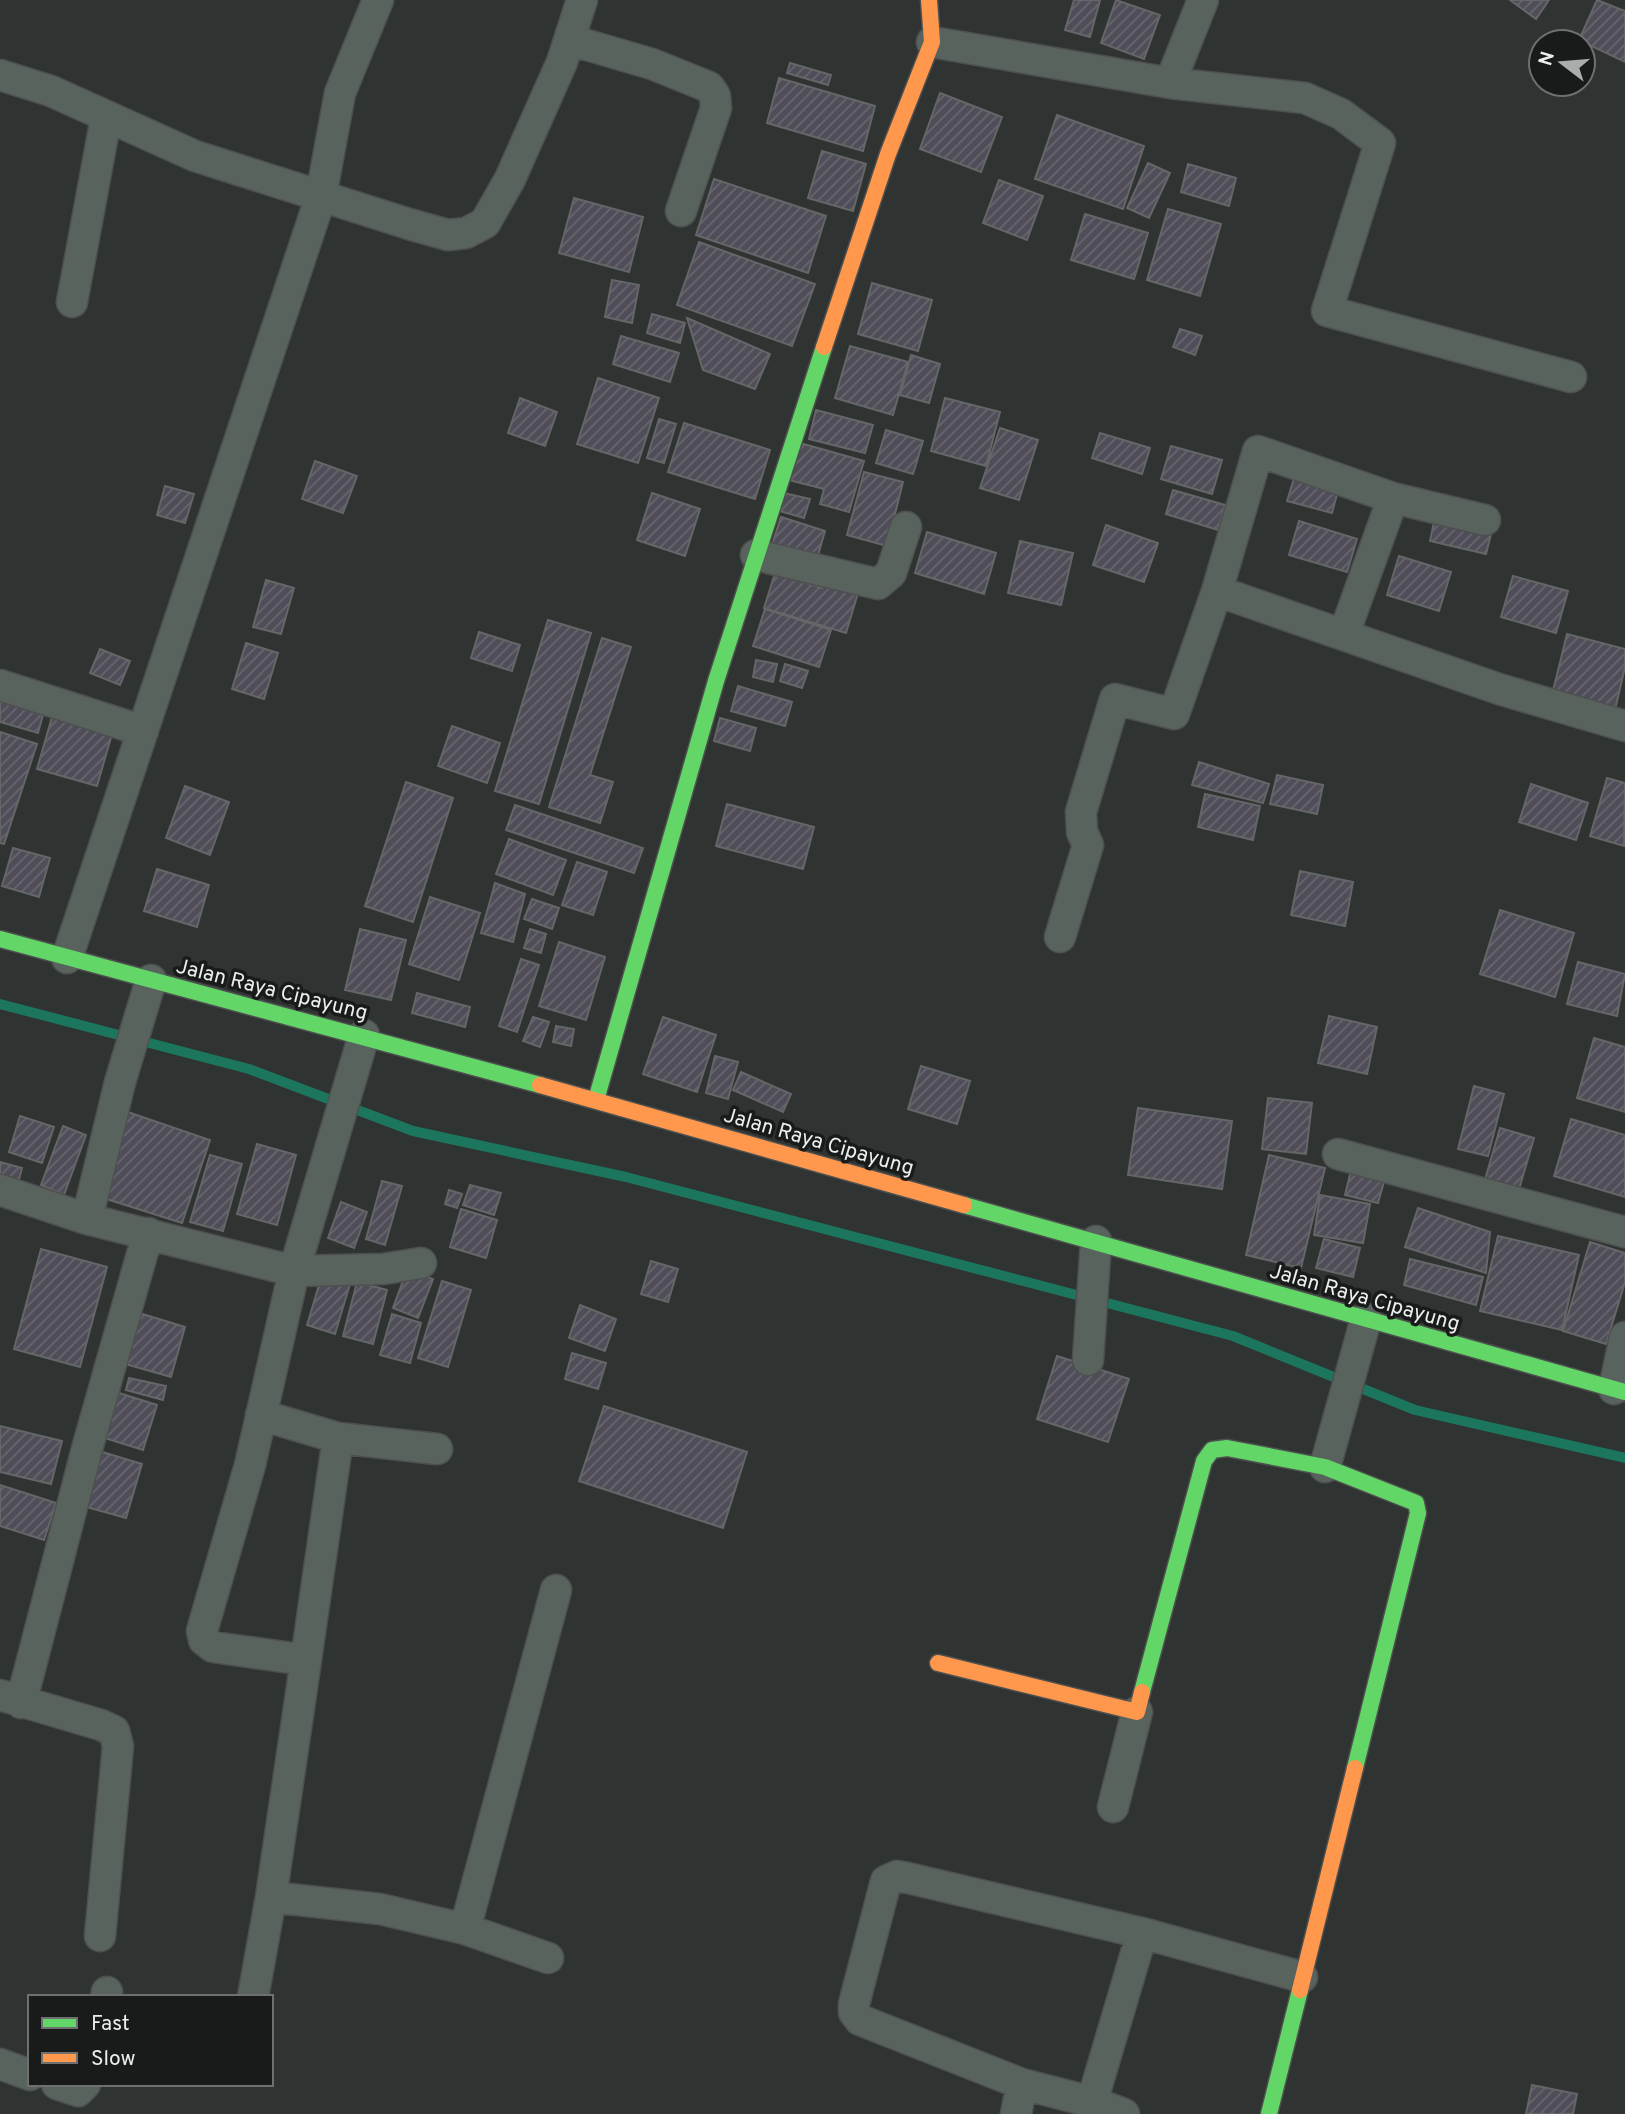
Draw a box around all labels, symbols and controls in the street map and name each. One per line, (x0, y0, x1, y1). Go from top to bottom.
north arrow (1527, 28, 1597, 98)
text: N (1534, 49, 1561, 69)
street label: Jalan Raya Cipayung (173, 954, 370, 1027)
street label: Jalan Raya Cipayung (720, 1102, 917, 1183)
street label: Jalan Raya Cipayung (1266, 1258, 1463, 1339)
legend (28, 1995, 273, 2086)
text: Fast (91, 2011, 130, 2038)
text: Slow (91, 2046, 136, 2073)

